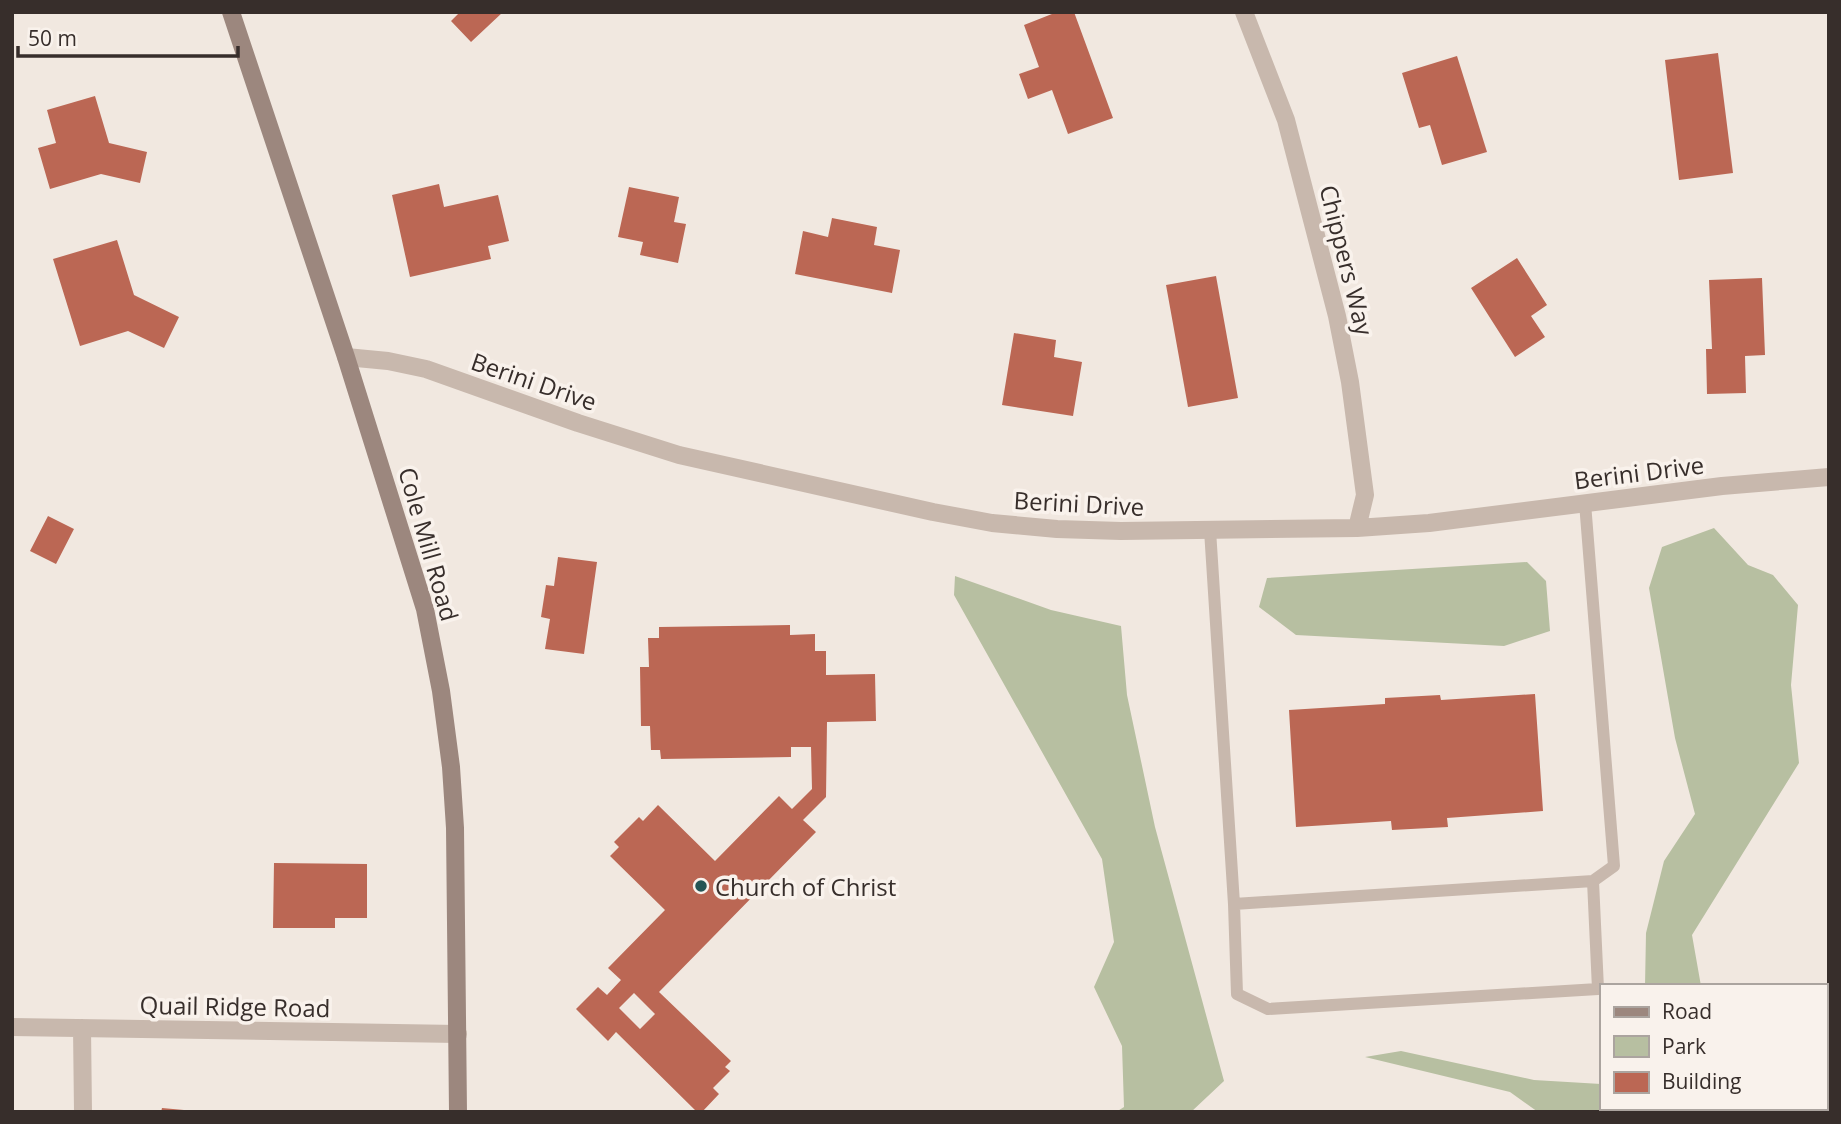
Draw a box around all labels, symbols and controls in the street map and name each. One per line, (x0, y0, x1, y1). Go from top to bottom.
scale bar (18, 14, 238, 58)
text: 50 m (28, 24, 77, 52)
street label: Chippers Way (1312, 181, 1382, 340)
street label: Berini Drive (467, 344, 601, 418)
street label: Berini Drive (1572, 448, 1706, 496)
street label: Cole Mill Road (391, 463, 467, 625)
street label: Berini Drive (1013, 483, 1145, 523)
place label: Church of Christ (715, 870, 896, 903)
marker: Church of Christ (693, 878, 709, 894)
legend (1600, 984, 1827, 1110)
street label: Quail Ridge Road (139, 988, 331, 1024)
text: Road (1662, 997, 1712, 1025)
text: Park (1662, 1032, 1706, 1060)
text: Building (1662, 1067, 1741, 1095)

